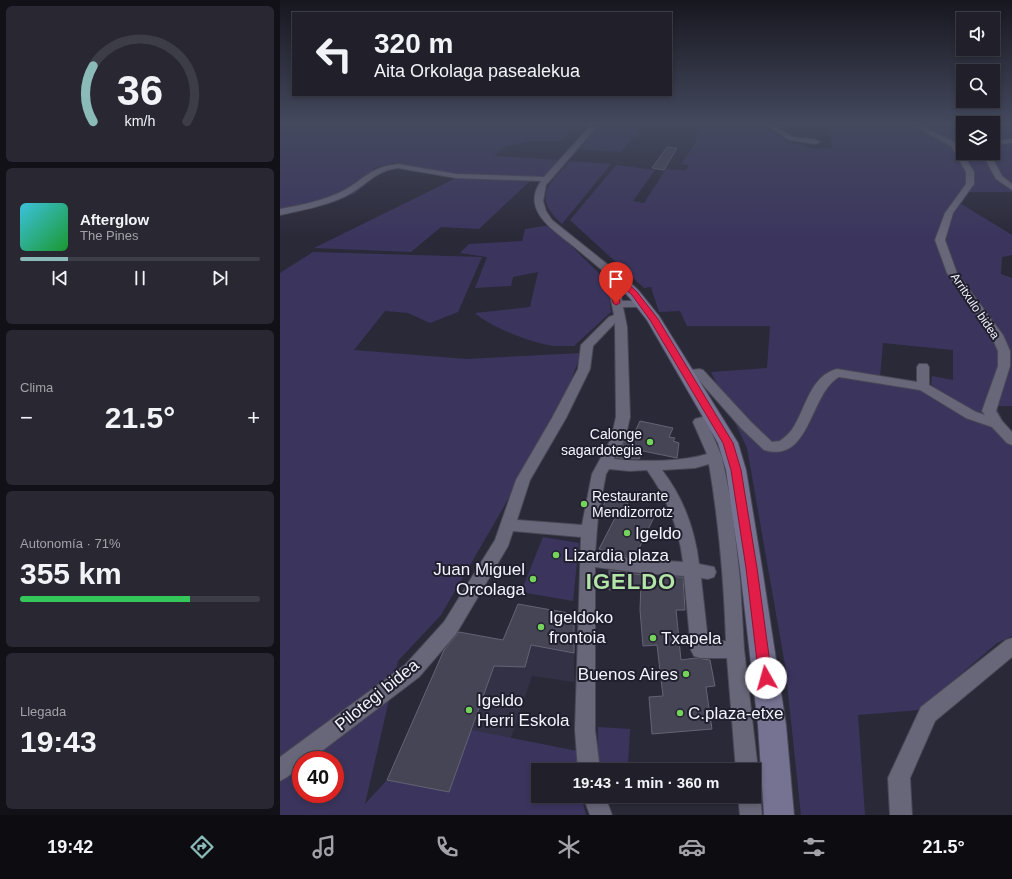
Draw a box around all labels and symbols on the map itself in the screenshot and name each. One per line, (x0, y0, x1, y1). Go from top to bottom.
pin (599, 262, 633, 303)
street label: Arritxulo bidea (948, 270, 1002, 342)
place label: Calonge sagardotegia (561, 426, 642, 458)
marker: Calonge sagardotegia (645, 437, 655, 447)
place label: Restaurante Mendizorrotz (592, 488, 673, 520)
marker: Restaurante Mendizorrotz (579, 499, 589, 509)
place label: Igeldo (635, 524, 681, 543)
marker: Igeldo (622, 528, 632, 538)
place label: Lizardia plaza (564, 546, 669, 565)
marker: Lizardia plaza (551, 550, 561, 560)
place label: Juan Miguel Orcolaga (433, 560, 526, 599)
district label: IGELDO (586, 569, 676, 594)
marker: Juan Miguel Orcolaga (528, 574, 538, 584)
place label: Igeldoko frontoia (549, 608, 613, 647)
marker: Igeldoko frontoia (536, 622, 546, 632)
place label: Txapela (661, 629, 722, 648)
marker: Txapela (648, 633, 658, 643)
street label: Pilotegi bidea (331, 655, 423, 735)
position arrow (745, 657, 787, 699)
place label: Buenos Aires (578, 665, 678, 684)
marker: Buenos Aires (681, 669, 691, 679)
place label: Igeldo Herri Eskola (477, 691, 570, 730)
place label: C.plaza-etxe (688, 704, 783, 723)
marker: Igeldo Herri Eskola (464, 705, 474, 715)
marker: C.plaza-etxe (675, 708, 685, 718)
speed limit sign: 40 (292, 751, 344, 803)

